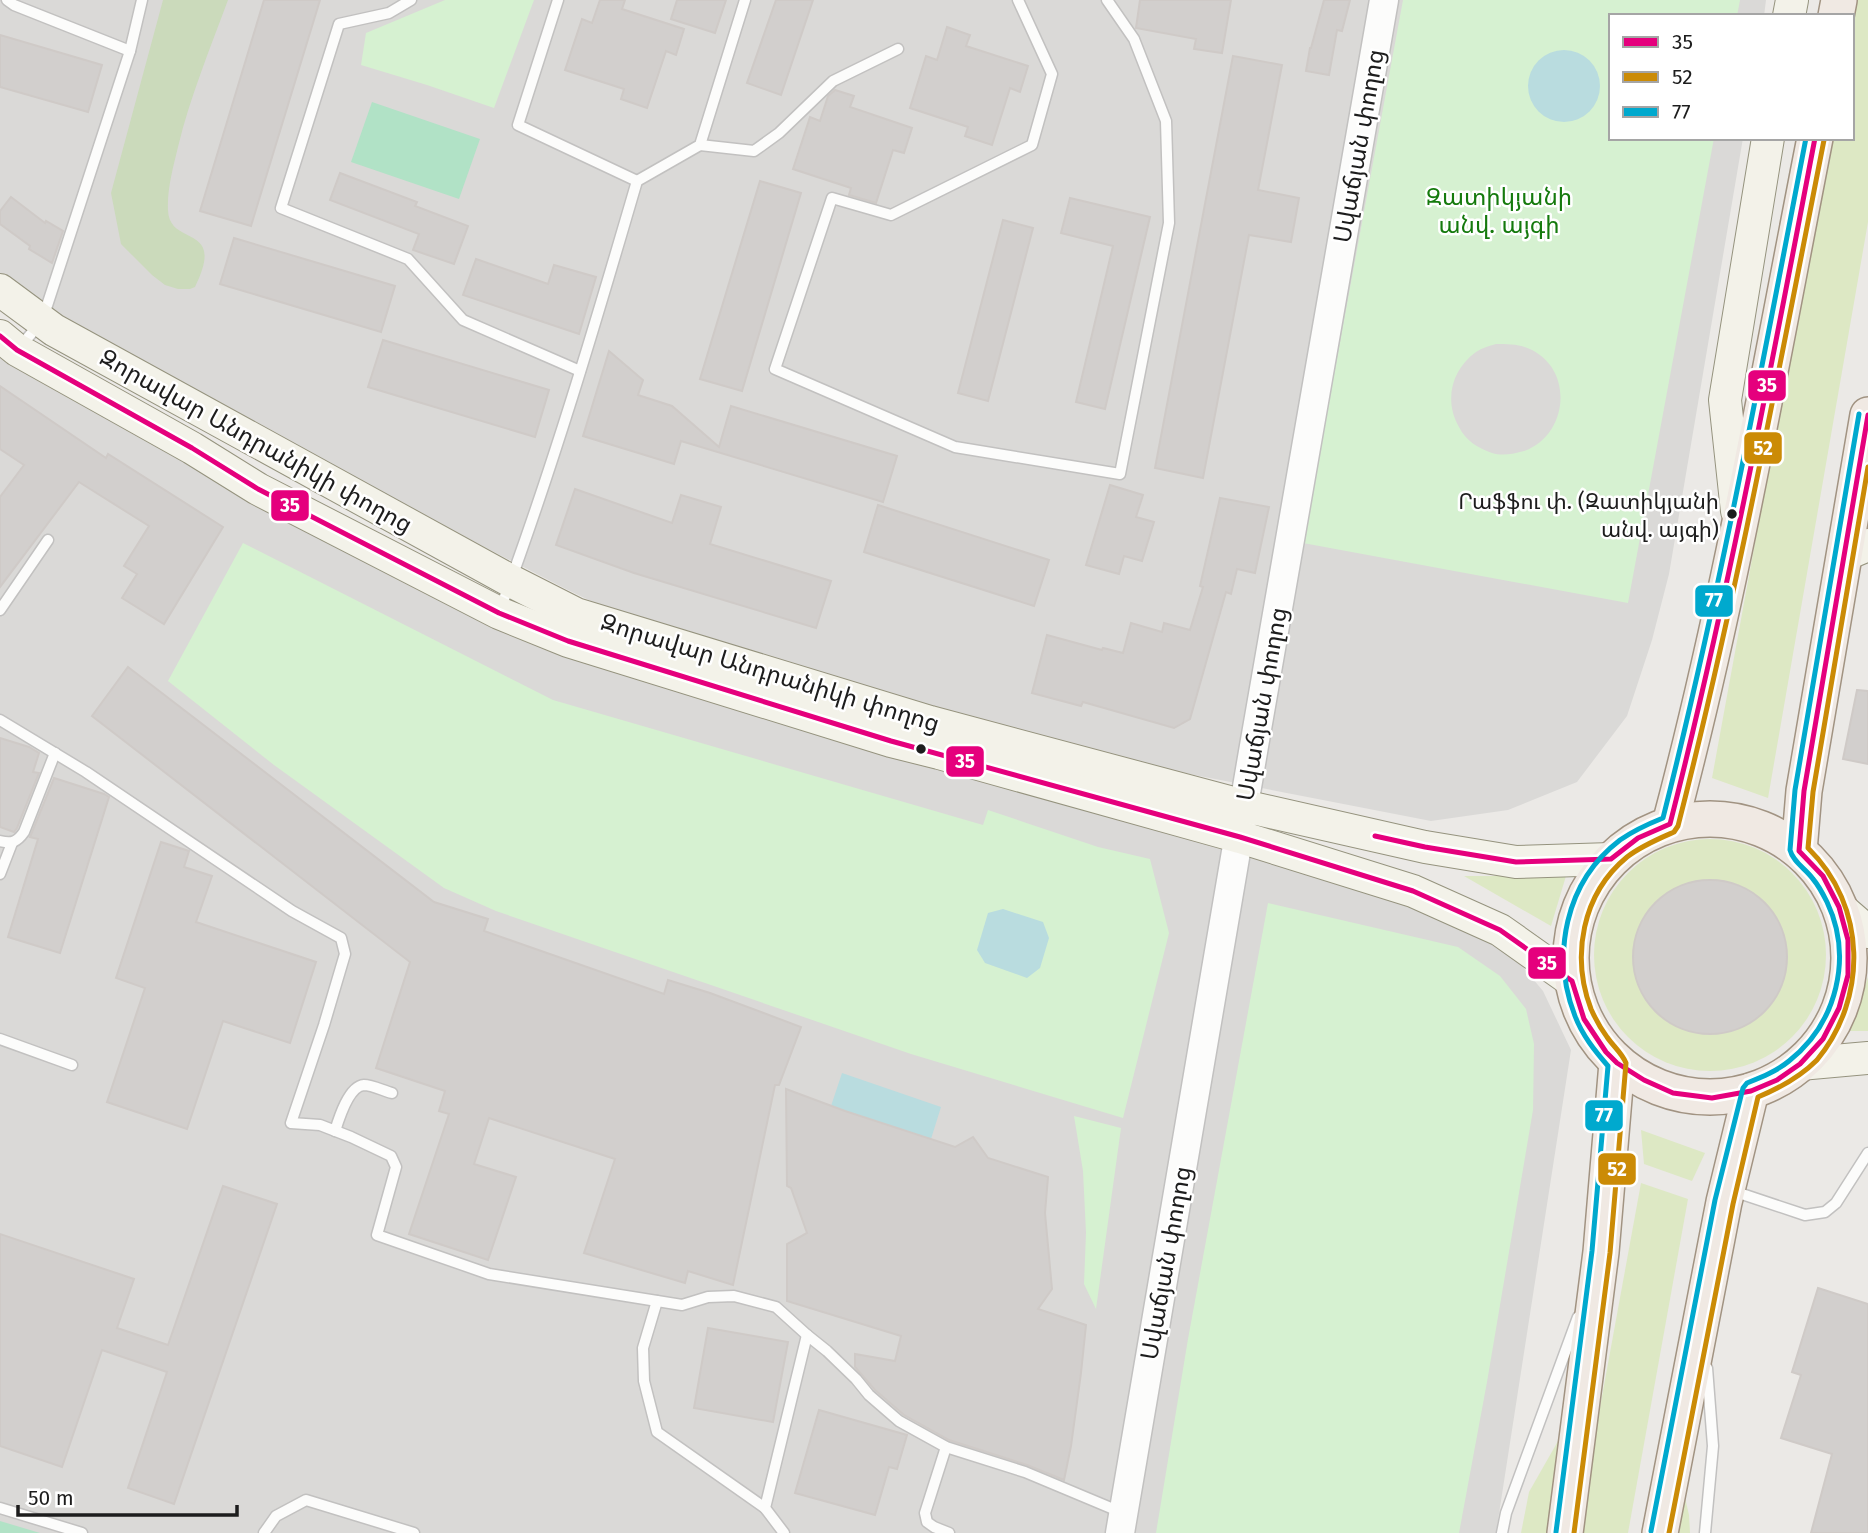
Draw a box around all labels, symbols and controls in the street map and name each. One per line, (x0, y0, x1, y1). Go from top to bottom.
legend (1609, 14, 1854, 140)
text: 35 (1672, 29, 1693, 55)
street label: Սվաճյան փողոց (1328, 47, 1390, 245)
text: 52 (1672, 64, 1693, 90)
text: 77 (1672, 99, 1691, 125)
park label: Զատիկյանի անվ. այգի (1426, 183, 1572, 239)
street label: Զորավար Անդրանիկի փողոց (95, 343, 417, 539)
line badge: 35 (1747, 369, 1787, 402)
text: 35 (1756, 374, 1777, 397)
line badge: 52 (1743, 431, 1783, 465)
text: 52 (1753, 437, 1773, 460)
place label: Րաֆֆու փ. (Զատիկյանի անվ. այգի) (1458, 488, 1719, 543)
line badge: 35 (270, 489, 310, 522)
text: 35 (279, 494, 300, 517)
marker: Րաֆֆու փ. (Զատիկյանի անվ. այգի) (1725, 507, 1739, 521)
line badge: 77 (1694, 584, 1734, 618)
text: 77 (1705, 589, 1723, 612)
street label: Սվաճյան փողոց (1231, 605, 1293, 803)
street label: Զորավար Անդրանիկի փողոց (597, 608, 943, 738)
unlabelled marker (914, 742, 928, 756)
line badge: 35 (945, 745, 985, 778)
text: 35 (954, 750, 975, 773)
line badge: 35 (1527, 946, 1567, 980)
text: 35 (1536, 952, 1557, 975)
line badge: 77 (1584, 1099, 1624, 1132)
text: 77 (1595, 1104, 1613, 1127)
line badge: 52 (1597, 1152, 1637, 1186)
text: 52 (1607, 1158, 1627, 1181)
street label: Սվաճյան փողոց (1135, 1164, 1197, 1362)
scale bar (18, 1474, 236, 1518)
text: 50 m (28, 1485, 74, 1511)

